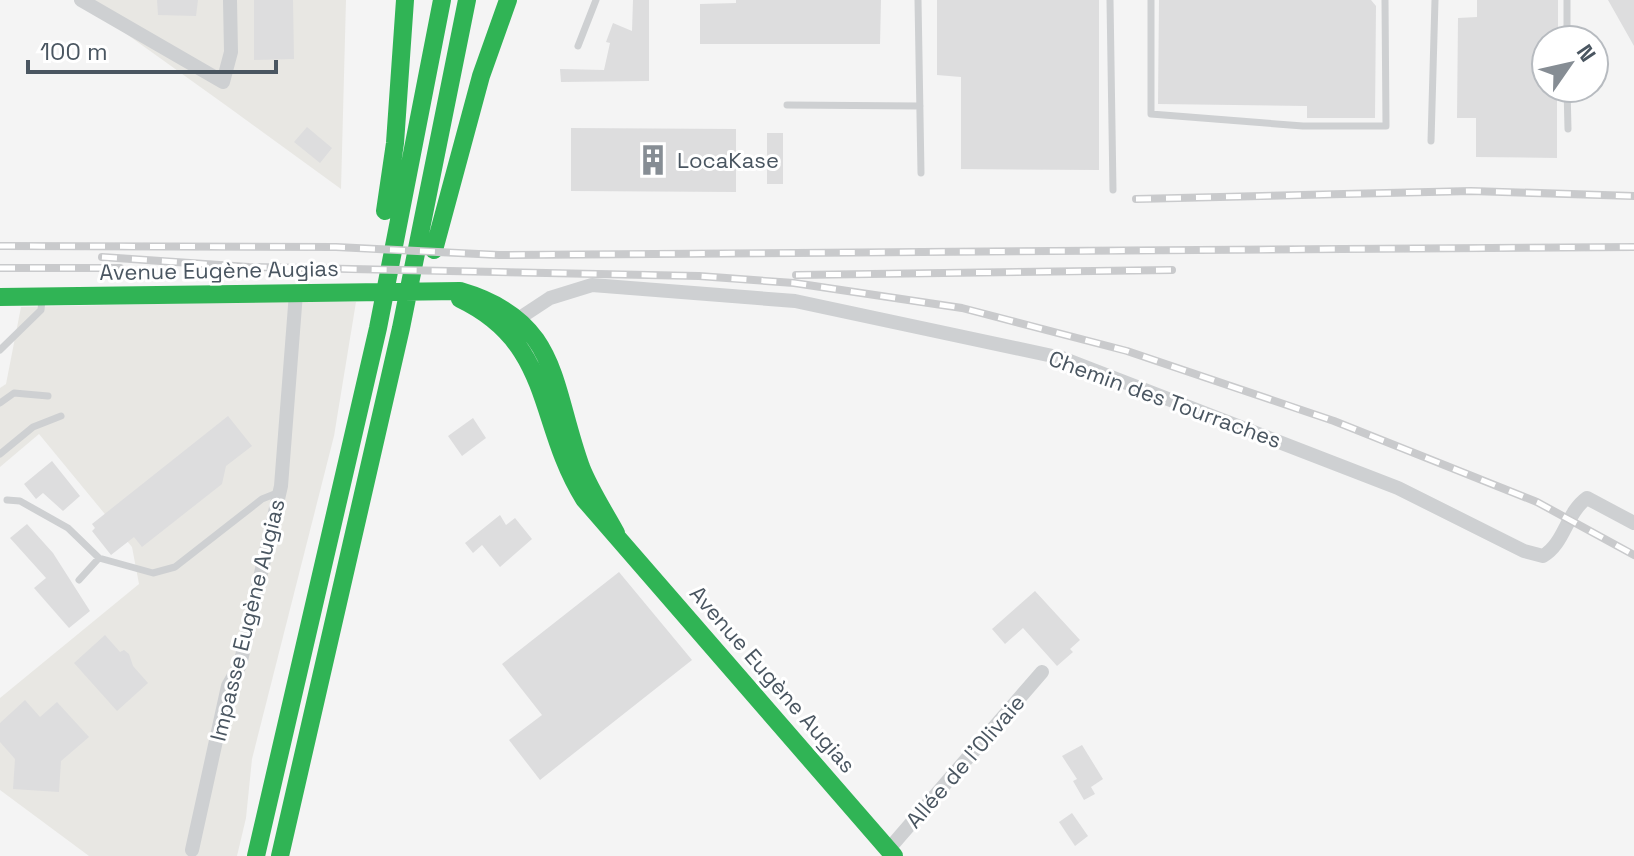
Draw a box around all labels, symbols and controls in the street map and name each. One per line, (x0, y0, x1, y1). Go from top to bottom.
scale bar (28, 24, 276, 74)
north arrow (1530, 24, 1610, 104)
text: 100 m (40, 36, 108, 67)
text: N (1571, 39, 1602, 67)
building icon: LocaKase (636, 143, 670, 177)
place label: LocaKase (677, 146, 779, 174)
street label: Avenue Eugène Augias (99, 254, 339, 286)
street label: Chemin des Tourraches (1045, 344, 1285, 454)
street label: Impasse Eugène Augias (203, 496, 291, 744)
street label: Avenue Eugène Augias (684, 580, 862, 778)
street label: Allée de l'Olivaie (899, 688, 1031, 834)

